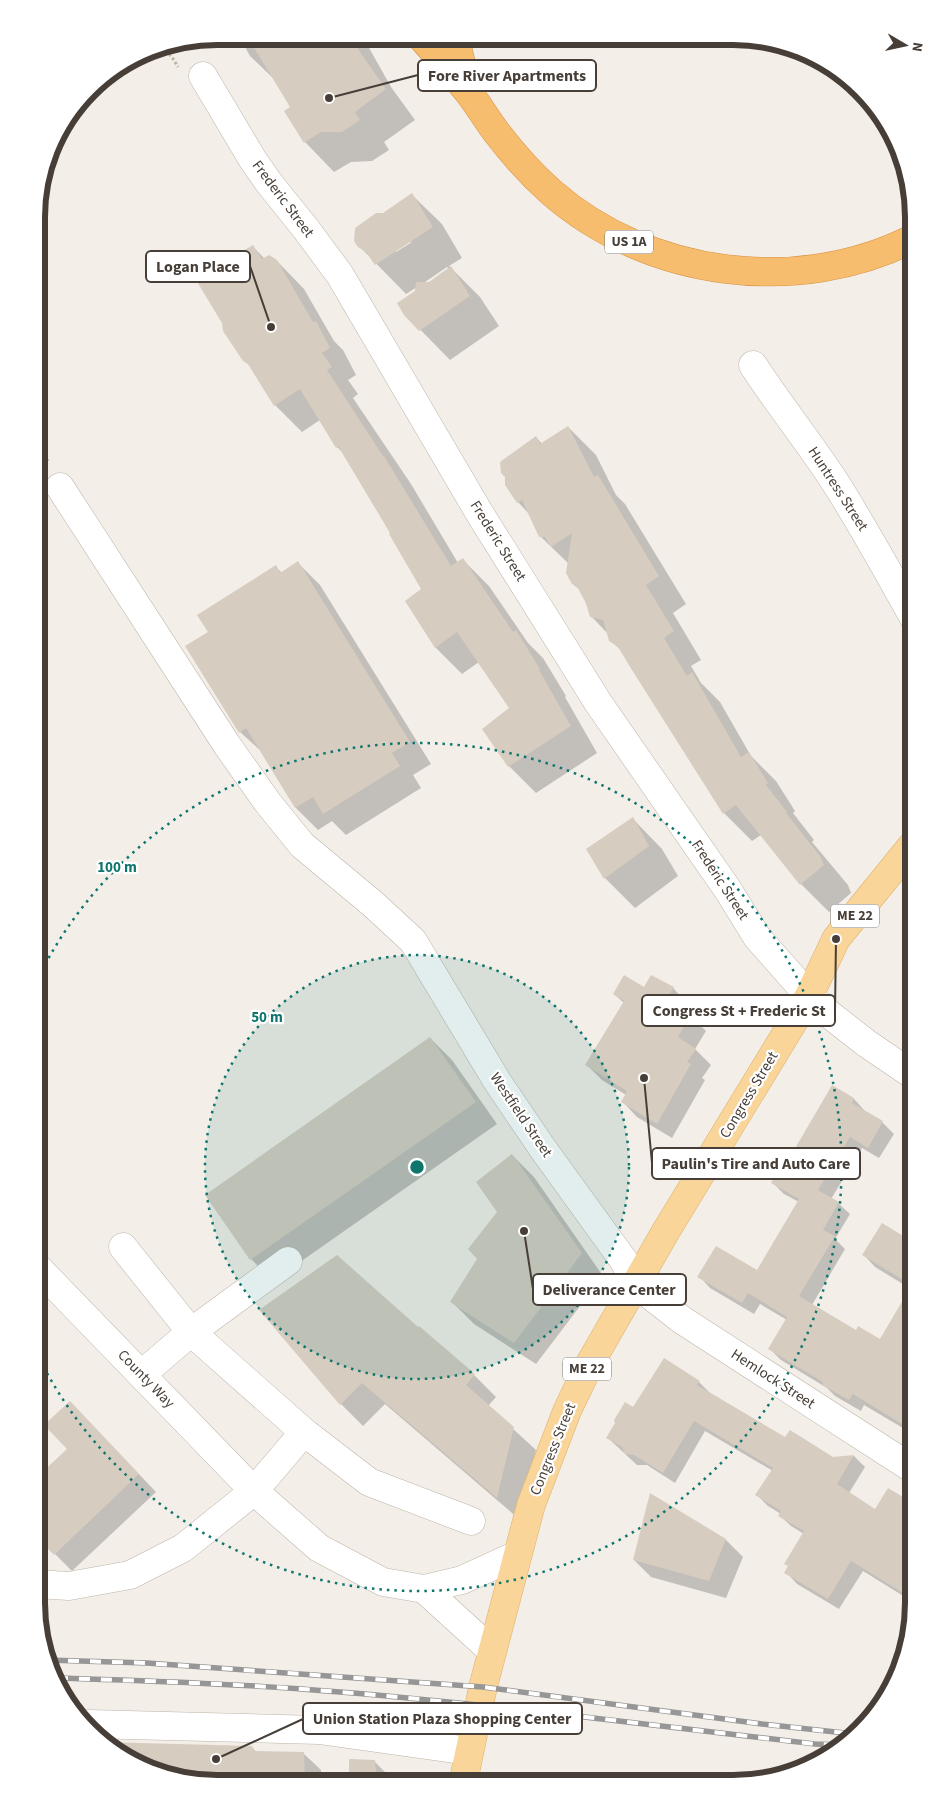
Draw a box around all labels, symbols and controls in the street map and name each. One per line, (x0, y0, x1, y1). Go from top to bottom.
north arrow (880, 20, 930, 70)
text: N (906, 41, 927, 53)
callout: Fore River Apartments (418, 60, 596, 91)
text: Fore River Apartments (428, 65, 586, 87)
street label: Frederic Street (247, 156, 319, 242)
road number: US 1A (605, 230, 653, 253)
callout: Logan Place (146, 251, 250, 282)
text: Logan Place (156, 256, 240, 278)
street label: Huntress Street (803, 443, 873, 535)
street label: Frederic Street (465, 497, 531, 585)
street label: Frederic Street (686, 836, 754, 924)
text: 100 m (97, 857, 137, 878)
road number: ME 22 (831, 904, 879, 928)
callout: Congress St + Frederic St (642, 995, 835, 1026)
text: Congress St + Frederic St (652, 1000, 826, 1022)
text: 50 m (251, 1007, 283, 1028)
street label: Congress Street (715, 1048, 783, 1142)
street label: Westfield Street (485, 1068, 557, 1162)
callout: Paulin's Tire and Auto Care (652, 1148, 860, 1179)
text: Paulin's Tire and Auto Care (662, 1153, 850, 1175)
centre of rings (408, 1158, 426, 1176)
callout: Deliverance Center (533, 1274, 686, 1305)
text: Deliverance Center (542, 1279, 676, 1301)
street label: Hemlock Street (727, 1344, 819, 1414)
street label: County Way (113, 1345, 179, 1413)
road number: ME 22 (563, 1358, 611, 1380)
street label: Congress Street (525, 1400, 581, 1498)
callout: Union Station Plaza Shopping Center (303, 1703, 582, 1734)
text: Union Station Plaza Shopping Center (313, 1708, 572, 1730)

